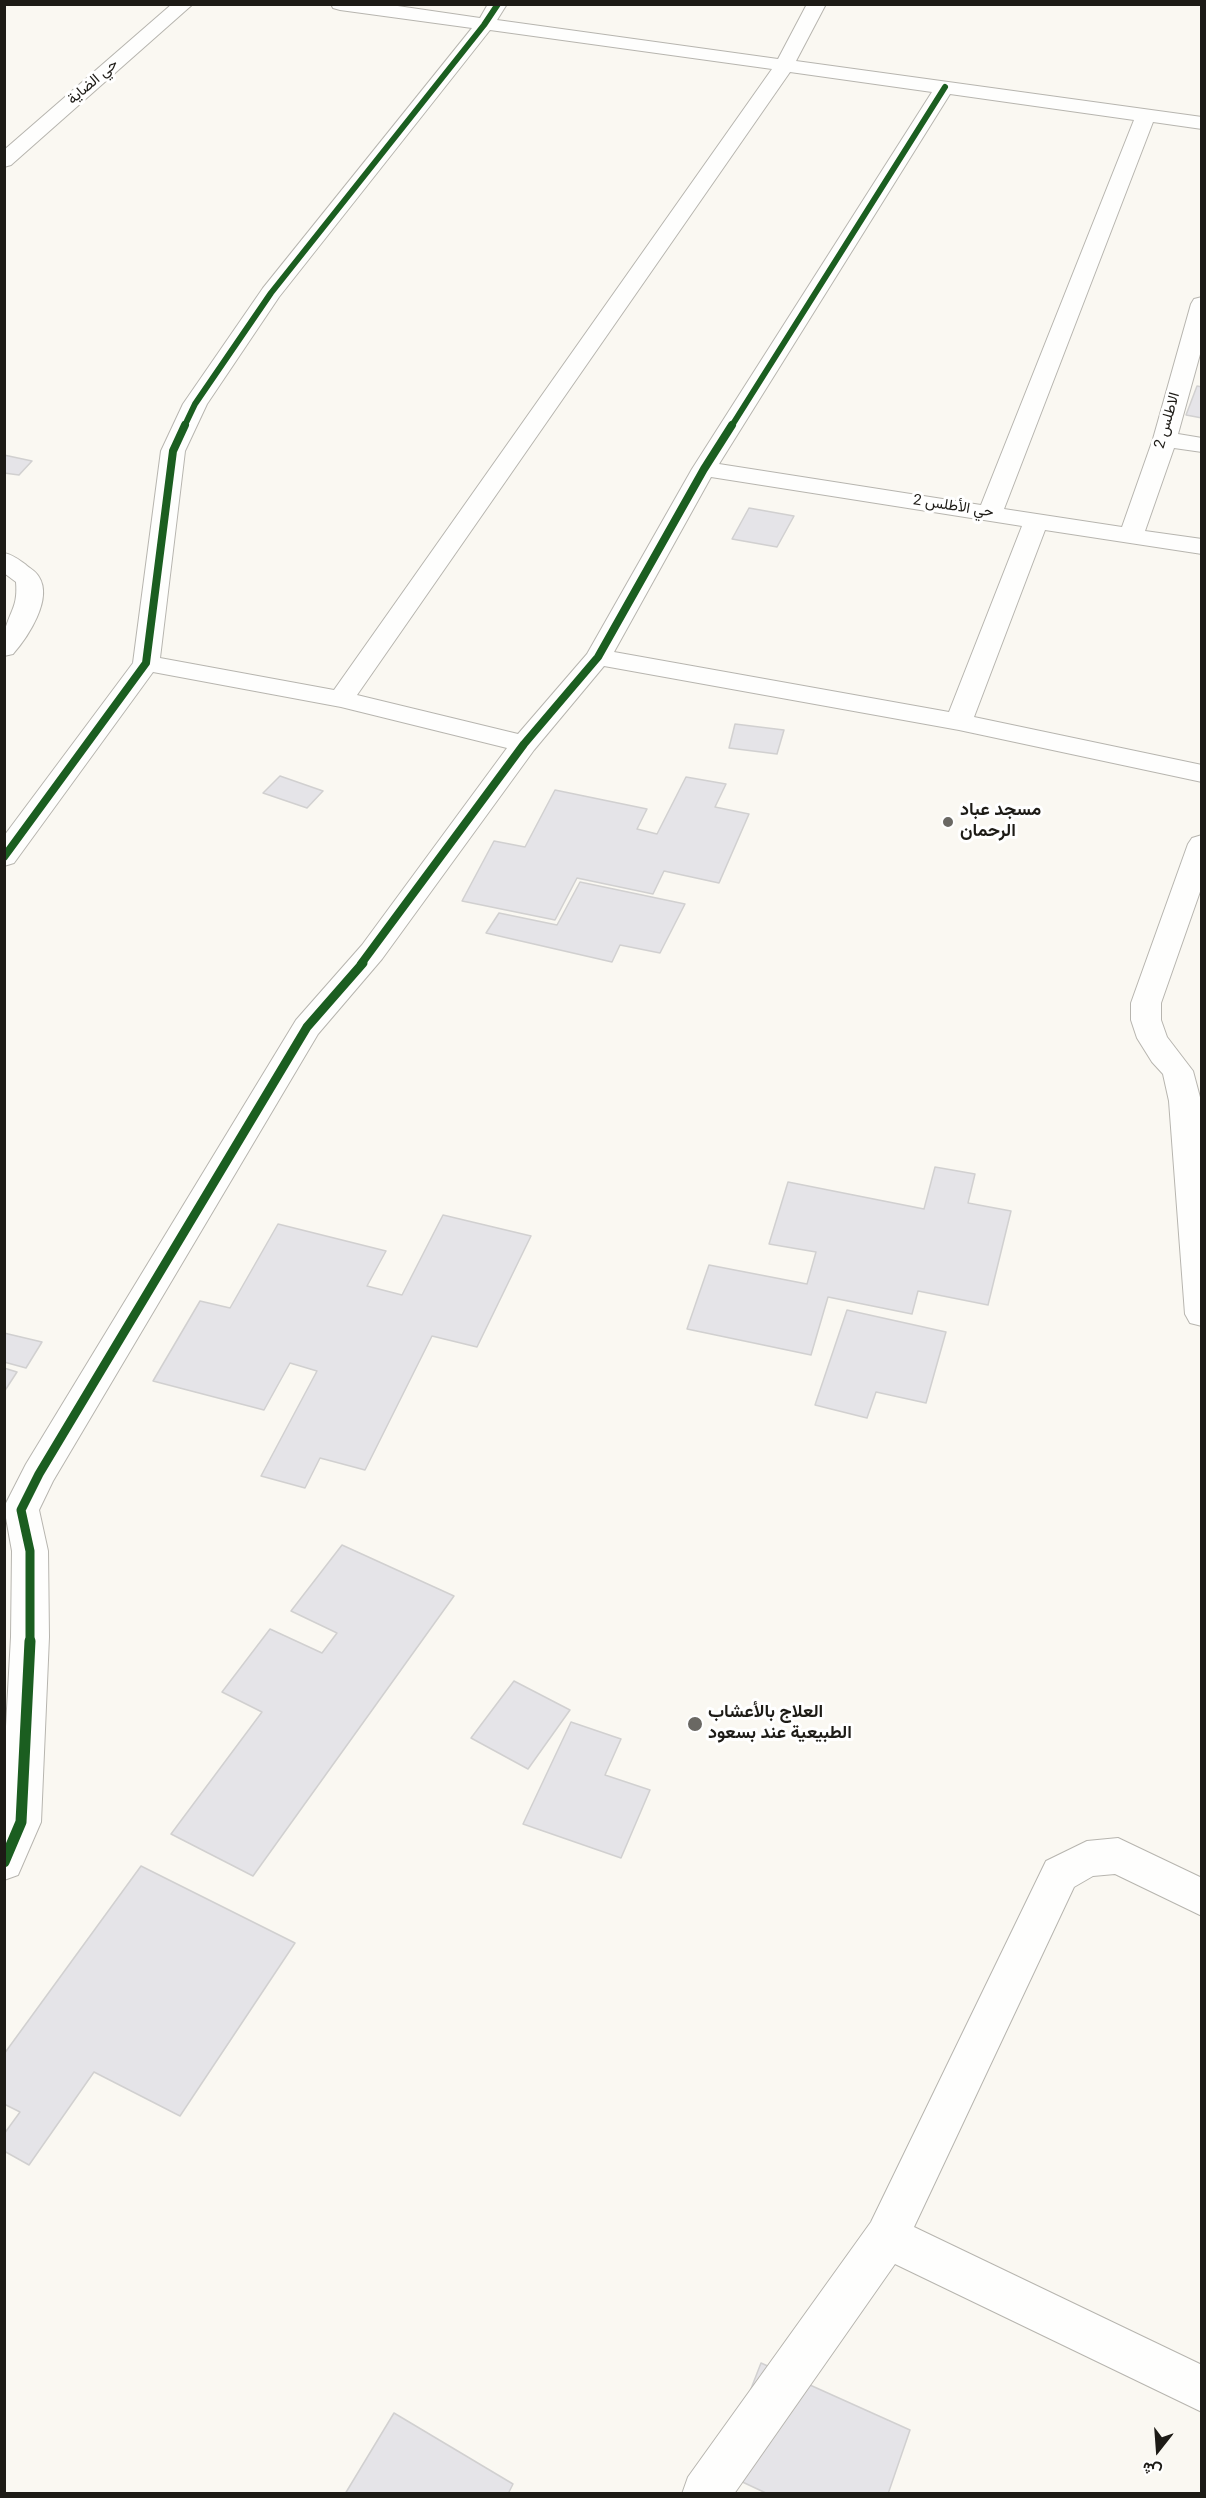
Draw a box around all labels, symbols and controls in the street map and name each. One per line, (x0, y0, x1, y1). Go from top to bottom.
street label: حي الضاية (65, 56, 123, 110)
street label: الاطلس 2 (1152, 391, 1186, 451)
street label: حي الأطلس 2 (911, 493, 995, 523)
place label: مسجد عباد الرحمان (960, 801, 1041, 844)
marker: مسجد عباد الرحمان (941, 815, 955, 829)
place label: العلاج بالأعشاب الطبيعية عند بسعود (708, 1703, 852, 1746)
marker: العلاج بالأعشاب الطبيعية عند بسعود (686, 1715, 704, 1733)
north arrow (1128, 2420, 1188, 2480)
text: ش (1140, 2453, 1165, 2482)

